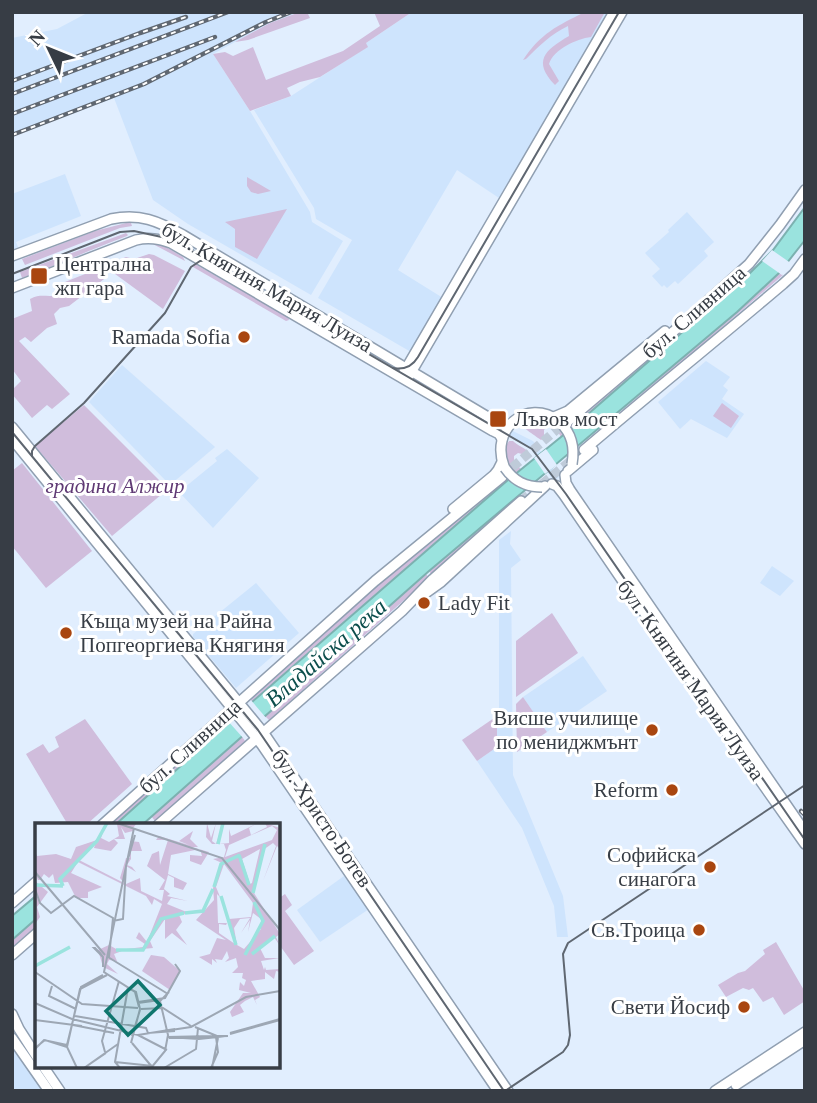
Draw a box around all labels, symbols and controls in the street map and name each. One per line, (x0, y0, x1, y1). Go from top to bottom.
north arrow (14, 14, 84, 84)
text: N (25, 25, 49, 50)
street label: бул. Княгиня Мария Луиза (157, 217, 377, 357)
place label: Централна жп гара (54, 252, 152, 300)
street label: бул. Сливница (637, 260, 751, 363)
marker: Централна жп гара (29, 266, 49, 286)
place label: Ramada Sofia (112, 325, 231, 349)
marker: Ramada Sofia (236, 329, 252, 345)
place label: Лъвов мост (514, 407, 617, 431)
marker: Лъвов мост (488, 409, 508, 429)
park label: градина Алжир (45, 474, 185, 498)
street label: бул. Княгиня Мария Луиза (613, 575, 770, 785)
place label: Lady Fit (438, 591, 510, 615)
water label: Владайска река (261, 594, 391, 712)
marker: Lady Fit (416, 595, 432, 611)
place label: Къща музей на Райна Попгеоргиева Княгиня (80, 609, 285, 657)
marker: Къща музей на Райна Попгеоргиева Княгиня (58, 625, 74, 641)
street label: бул. Сливница (134, 693, 247, 798)
place label: Висше училище по мениджмънт (493, 706, 638, 754)
marker: Висше училище по мениджмънт (644, 722, 660, 738)
street label: бул. Христо Ботев (267, 744, 377, 892)
place label: Reform (594, 778, 658, 802)
marker: Reform (664, 782, 680, 798)
inset map (35, 823, 280, 1068)
place label: Софийска синагога (607, 843, 697, 891)
marker: Софийска синагога (702, 859, 718, 875)
place label: Св.Троица (591, 918, 686, 942)
marker: Св.Троица (691, 922, 707, 938)
place label: Свети Йосиф (611, 995, 730, 1019)
marker: Свети Йосиф (736, 999, 752, 1015)

